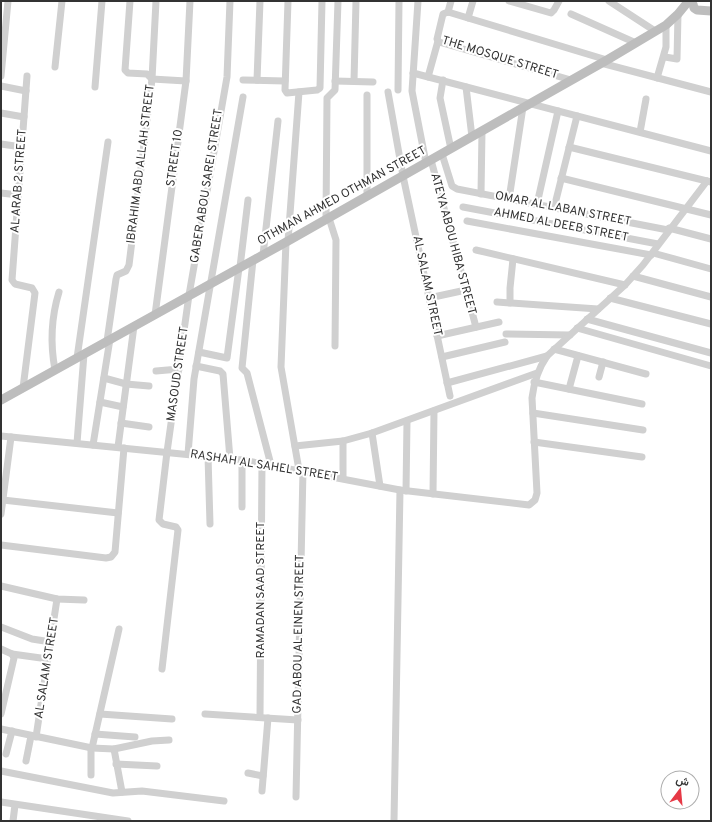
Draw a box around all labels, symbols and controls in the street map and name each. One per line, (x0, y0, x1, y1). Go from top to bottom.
street label: THE MOSQUE STREET (440, 33, 560, 83)
street label: IBRAHIM ABD ALLAH STREET (123, 83, 159, 245)
street label: GABER ABOU SAREI STREET (187, 108, 227, 264)
street label: AL ARAB 2 STREET (7, 128, 31, 234)
street label: STREET 10 (163, 128, 187, 188)
street label: OTHMAN AHMED OTHMAN STREET (255, 143, 429, 249)
street label: ATEYA ABOU HIBA STREET (426, 171, 480, 317)
street label: OMAR AL LABAN STREET (494, 188, 632, 230)
street label: AHMED AL DEEB STREET (492, 204, 630, 246)
street label: AL SALAM STREET (409, 234, 445, 338)
street label: MASOUD STREET (163, 325, 193, 423)
street label: RASHAH AL SAHEL STREET (189, 446, 339, 486)
street label: RAMADAN SAAD STREET (253, 522, 269, 658)
street label: GAD ABOU AL EINEN STREET (290, 554, 308, 714)
street label: AL SALAM STREET (31, 616, 63, 720)
north arrow (660, 770, 700, 810)
text: ش (674, 773, 691, 790)

